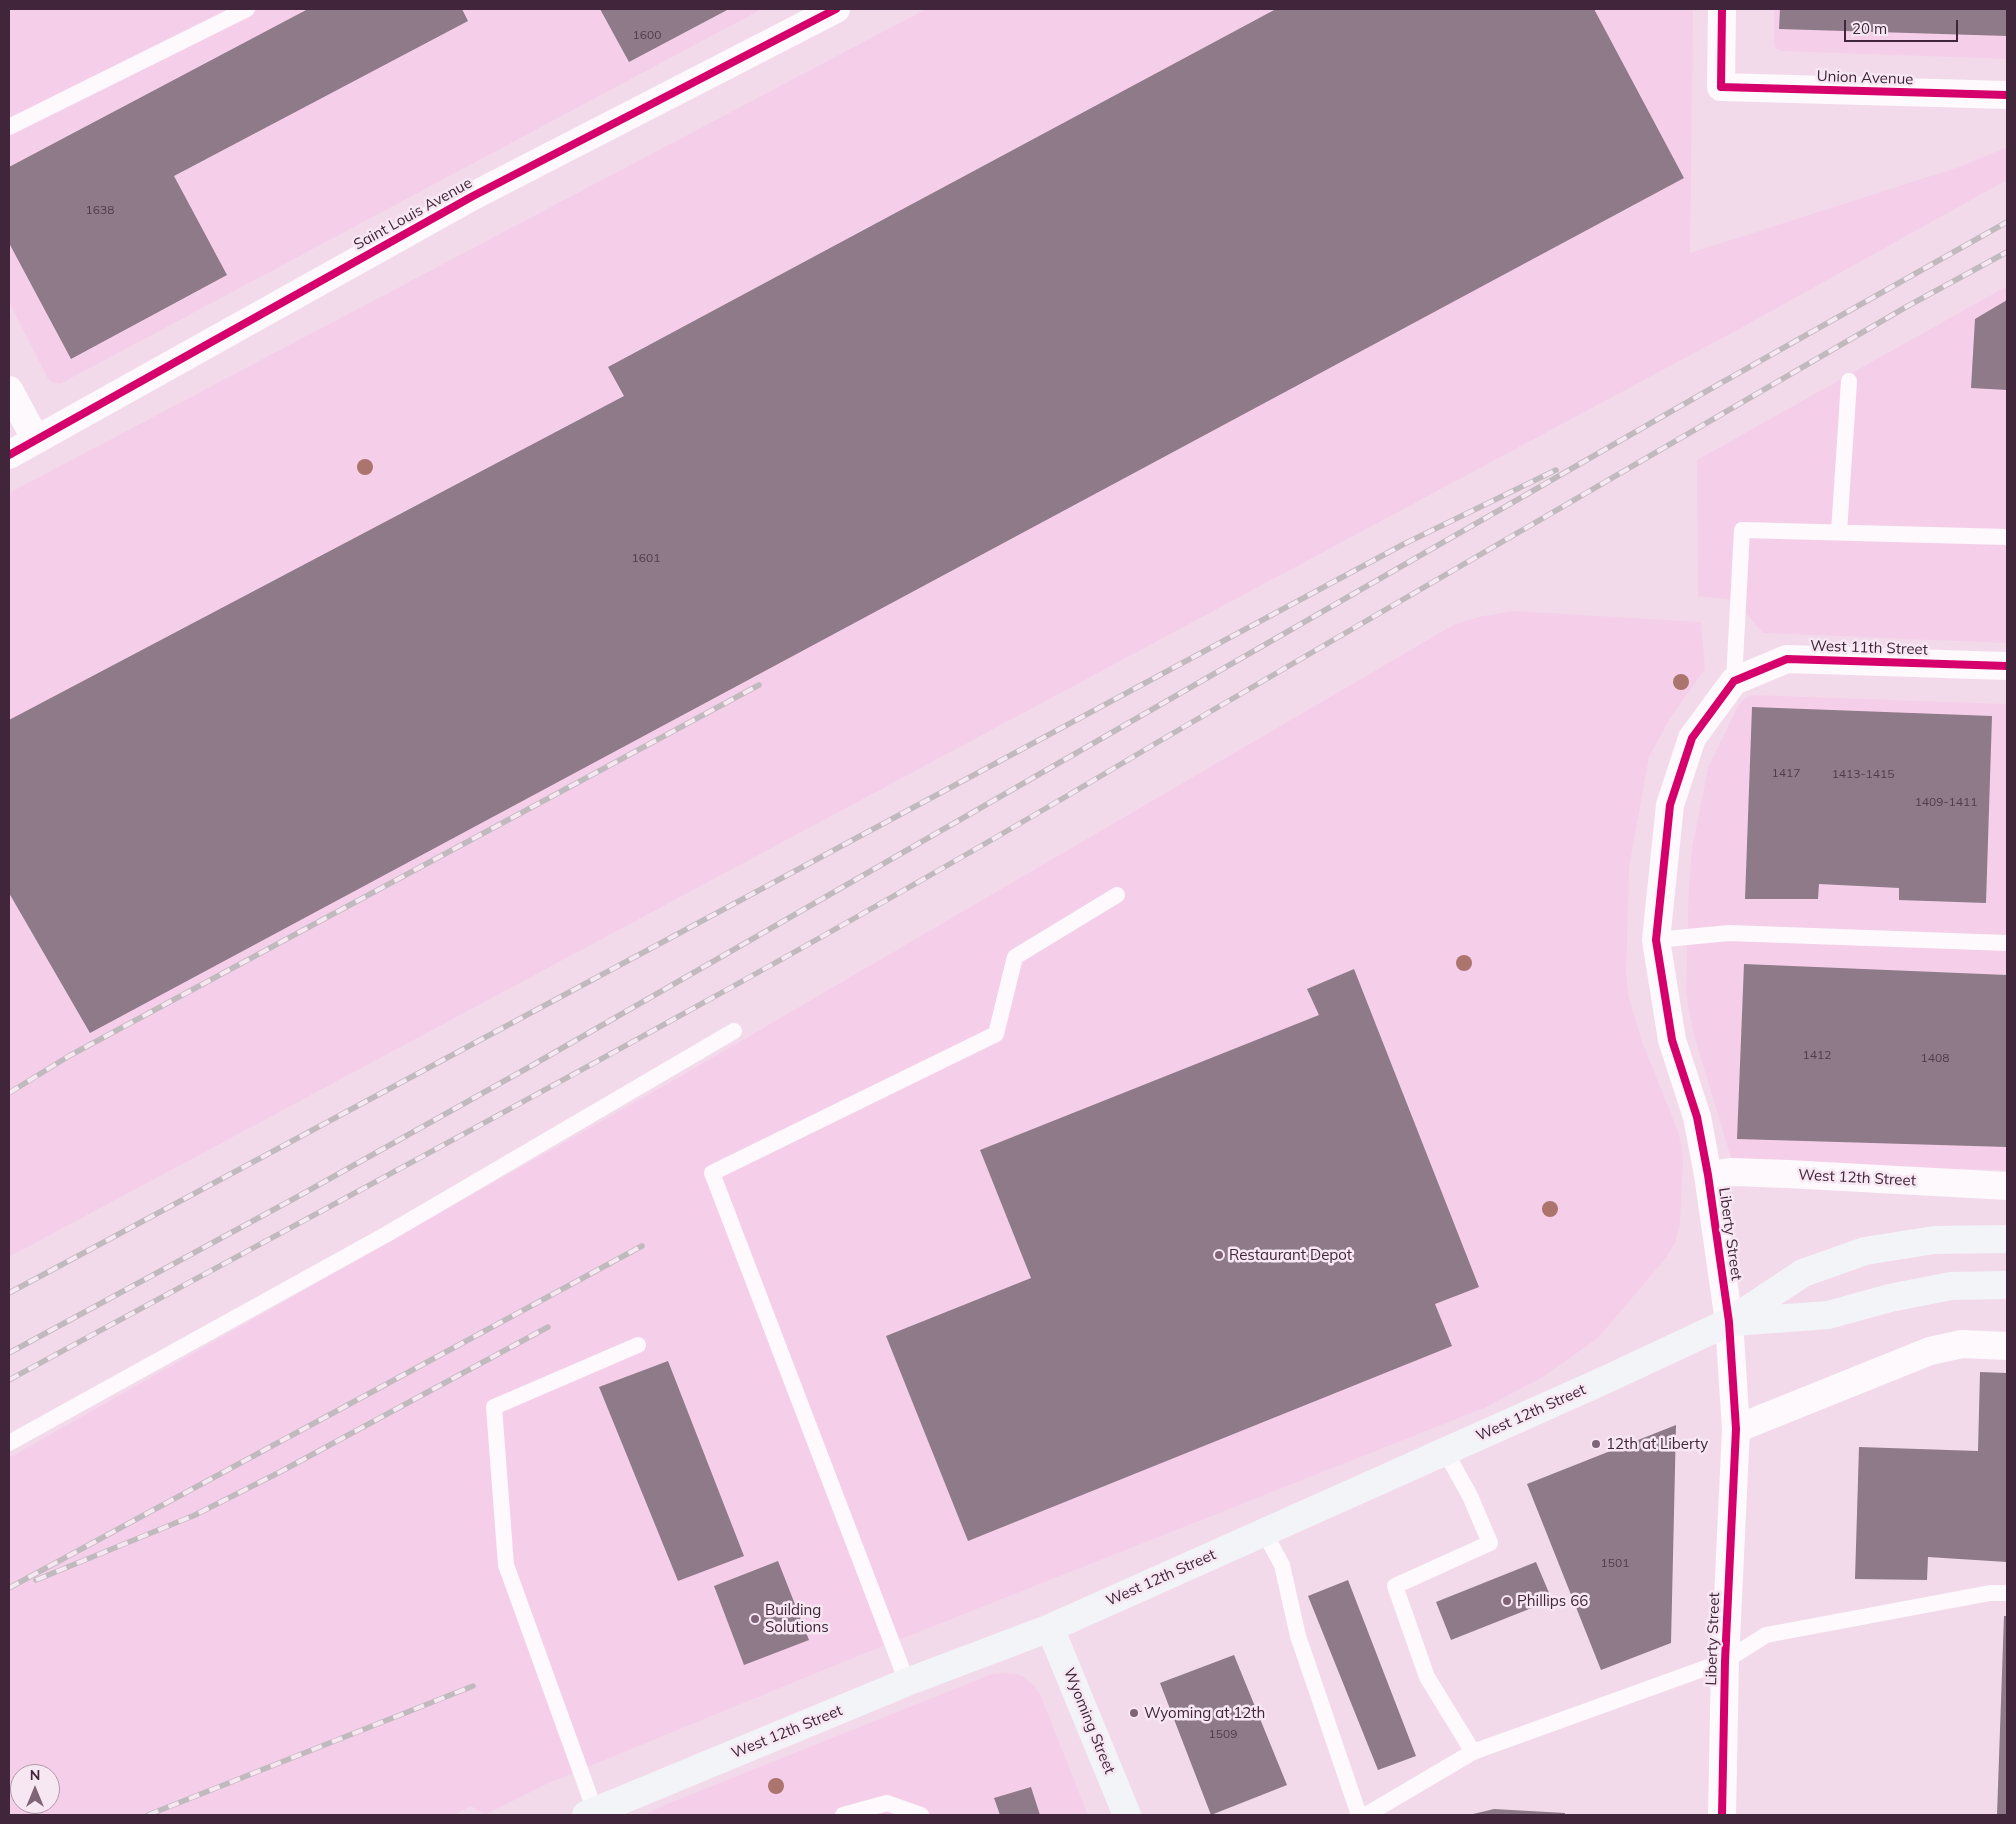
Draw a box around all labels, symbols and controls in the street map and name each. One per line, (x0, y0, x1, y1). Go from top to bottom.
scale bar (1846, 10, 1960, 42)
text: 20 m (1852, 19, 1887, 38)
house number: 1600 (633, 28, 661, 42)
street label: Union Avenue (1816, 67, 1914, 89)
street label: Saint Louis Avenue (351, 174, 475, 254)
house number: 1638 (86, 203, 114, 217)
house number: 1601 (632, 551, 660, 565)
street label: West 11th Street (1810, 637, 1928, 659)
house number: 1417 (1772, 766, 1800, 780)
house number: 1413-1415 (1832, 767, 1894, 781)
house number: 1409-1411 (1915, 795, 1977, 809)
house number: 1412 (1803, 1048, 1831, 1062)
house number: 1408 (1921, 1051, 1949, 1065)
street label: West 12th Street (1798, 1166, 1916, 1190)
street label: Liberty Street (1715, 1186, 1745, 1282)
place label: Restaurant Depot (1229, 1246, 1352, 1264)
marker: Restaurant Depot (1213, 1249, 1225, 1261)
street label: West 12th Street (1473, 1381, 1589, 1445)
place label: 12th at Liberty (1606, 1435, 1708, 1453)
marker: 12th at Liberty (1590, 1438, 1602, 1450)
street label: West 12th Street (1103, 1546, 1219, 1610)
house number: 1501 (1601, 1556, 1629, 1570)
place label: Phillips 66 (1517, 1592, 1588, 1610)
street label: Liberty Street (1702, 1592, 1724, 1686)
marker: Phillips 66 (1501, 1595, 1513, 1607)
place label: Building Solutions (765, 1601, 829, 1636)
marker: Building Solutions (749, 1613, 761, 1625)
street label: Wyoming Street (1060, 1665, 1118, 1777)
street label: West 12th Street (729, 1702, 845, 1762)
place label: Wyoming at 12th (1144, 1704, 1265, 1722)
marker: Wyoming at 12th (1128, 1707, 1140, 1719)
house number: 1509 (1209, 1727, 1237, 1741)
north arrow (10, 1764, 60, 1814)
text: N (30, 1766, 40, 1784)

